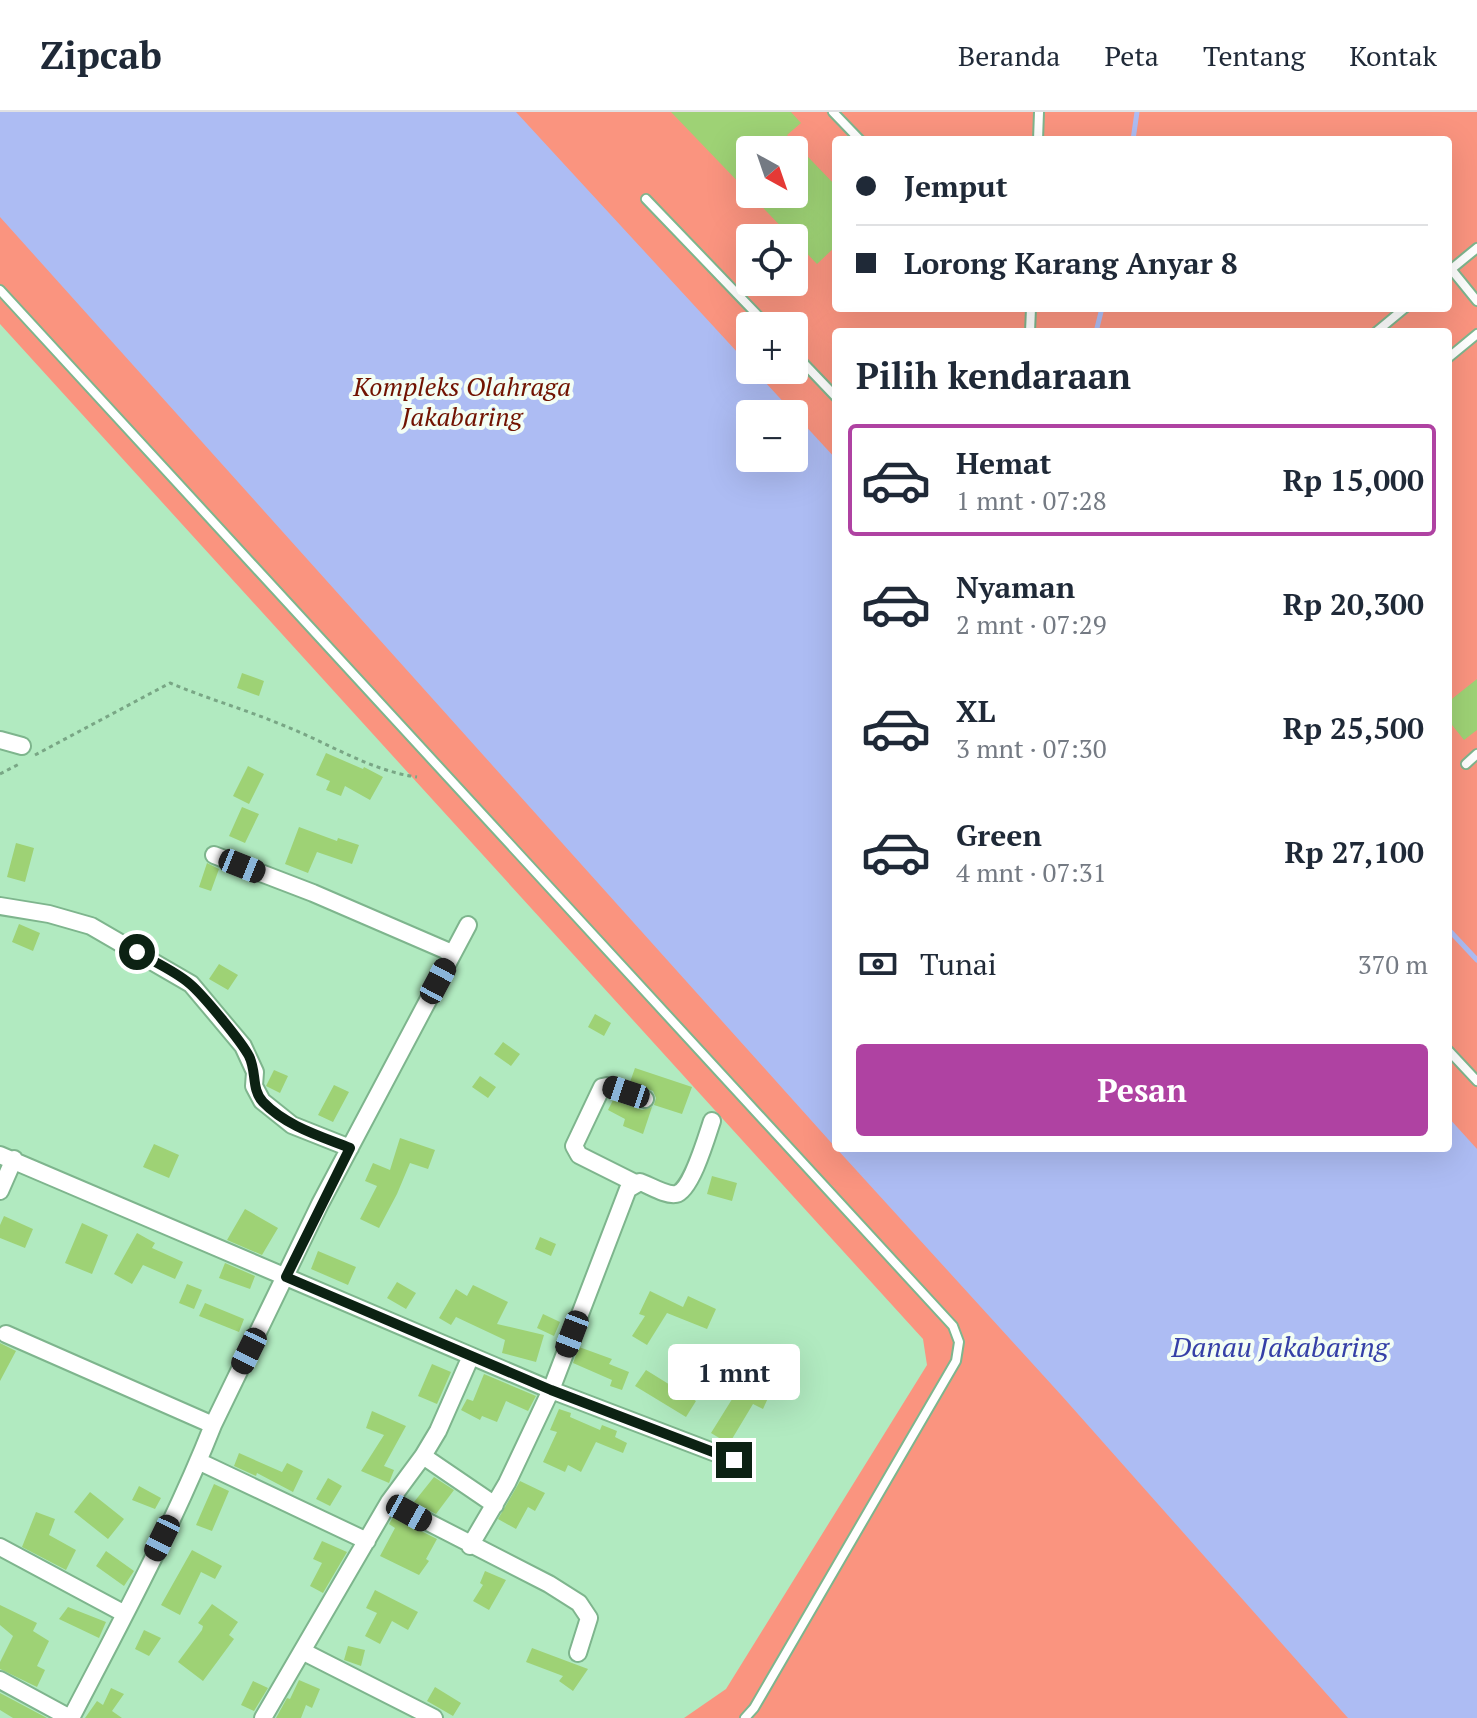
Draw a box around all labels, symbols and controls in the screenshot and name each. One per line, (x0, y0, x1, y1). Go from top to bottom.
text: Zipcab (40, 30, 162, 80)
text: Beranda (958, 37, 1061, 74)
text: Peta (1105, 37, 1159, 74)
text: Tentang (1203, 37, 1305, 74)
text: Kontak (1349, 37, 1437, 74)
north arrow (736, 136, 808, 208)
map controls (736, 136, 808, 472)
text: Jemput (904, 166, 1008, 206)
button: locate (736, 224, 808, 296)
text: Lorong Karang Anyar 8 (904, 243, 1238, 283)
button: + (736, 312, 808, 384)
text: Pilih kendaraan (856, 352, 1131, 399)
park label: Kompleks Olahraga Jakabaring (352, 369, 571, 433)
button: − (736, 400, 808, 472)
text: Hemat (956, 443, 1052, 483)
icon: car (860, 444, 932, 516)
text: Rp 15,000 (1283, 460, 1424, 500)
text: 1 mnt · 07:28 (956, 483, 1107, 517)
text: Nyaman (956, 567, 1075, 607)
icon: car (860, 568, 932, 640)
text: Rp 20,300 (1283, 584, 1424, 624)
text: 2 mnt · 07:29 (956, 607, 1107, 641)
text: XL (956, 691, 995, 731)
icon: car (860, 692, 932, 764)
text: Rp 25,500 (1283, 708, 1424, 748)
text: 3 mnt · 07:30 (956, 731, 1107, 765)
text: Green (956, 815, 1042, 855)
icon: car (860, 816, 932, 888)
text: Rp 27,100 (1284, 832, 1424, 872)
car (215, 846, 269, 886)
text: 4 mnt · 07:31 (956, 855, 1107, 889)
route start (119, 934, 155, 970)
icon: cash (856, 942, 900, 986)
text: Tunai (920, 944, 997, 984)
text: 370 m (1358, 947, 1428, 981)
car (416, 954, 460, 1008)
button: Pesan (856, 1044, 1428, 1136)
car (599, 1073, 653, 1111)
car (552, 1307, 592, 1361)
car (228, 1324, 270, 1378)
water label: Danau Jakabaring (1171, 1328, 1391, 1365)
callout: 1 mnt (668, 1344, 800, 1400)
text: 1 mnt (698, 1355, 770, 1389)
route end (716, 1442, 752, 1478)
car (382, 1491, 436, 1535)
car (141, 1511, 183, 1565)

